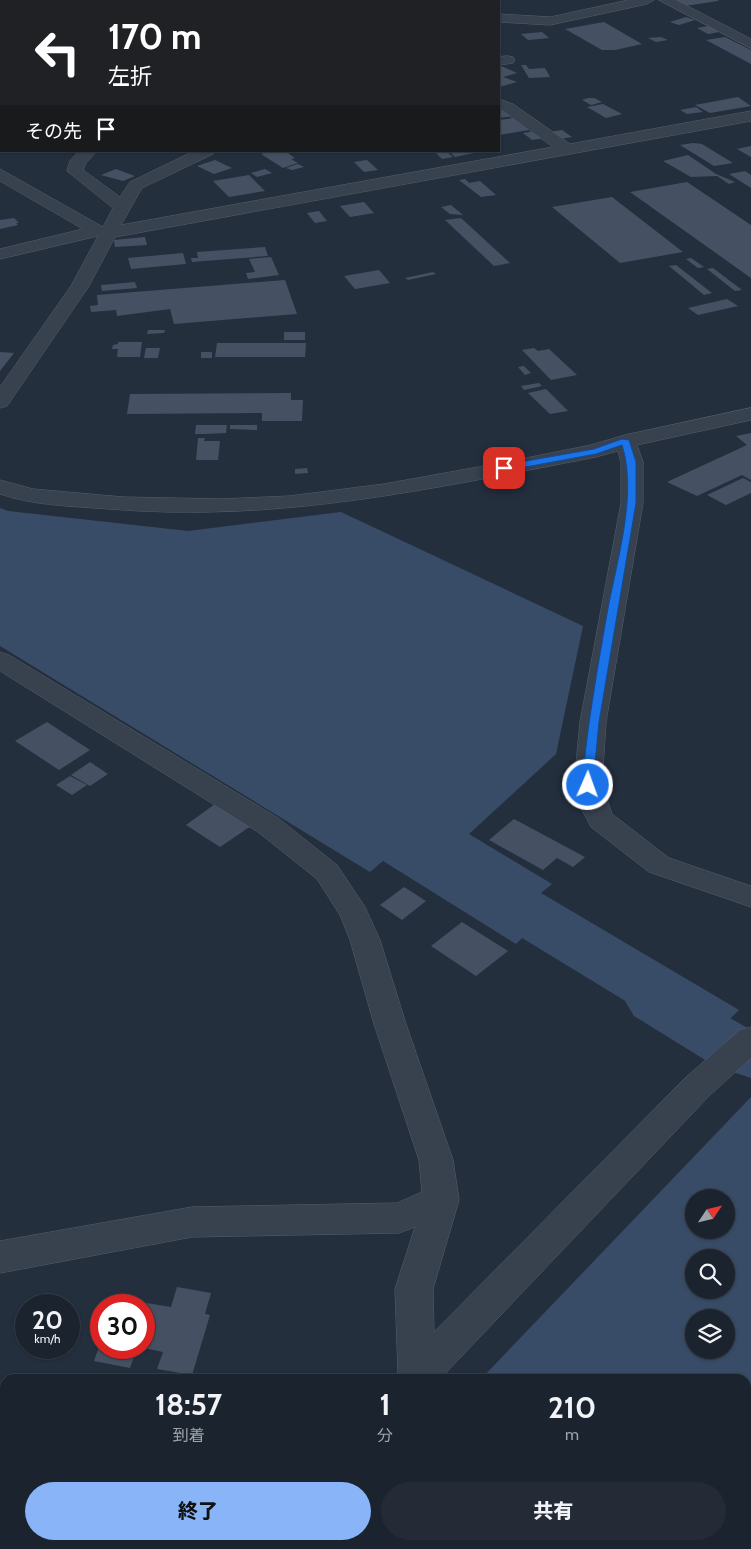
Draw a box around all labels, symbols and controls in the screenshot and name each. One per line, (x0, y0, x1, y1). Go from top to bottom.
text: 170 m (108, 15, 201, 58)
icon: left (25, 20, 90, 85)
text: 左折 (108, 63, 152, 90)
icon: arrive (92, 115, 120, 143)
text: その先 (25, 120, 82, 143)
pin (483, 447, 525, 489)
icon: arrive (490, 454, 518, 482)
position arrow (561, 758, 613, 810)
north arrow (685, 1189, 735, 1239)
map controls (685, 1189, 735, 1359)
button: search (685, 1249, 735, 1299)
speed limit sign: 30 (90, 1294, 155, 1359)
text: 20 (32, 1305, 63, 1335)
button: layers (685, 1309, 735, 1359)
text: km/h (34, 1331, 61, 1346)
text: 18:57 (155, 1386, 222, 1423)
text: 1 (380, 1386, 391, 1423)
text: 210 (548, 1389, 596, 1426)
text: m (565, 1425, 579, 1444)
text: 到着 (173, 1426, 205, 1445)
text: 分 (377, 1426, 393, 1445)
button: 終了 (25, 1482, 371, 1540)
button: 共有 (381, 1482, 726, 1540)

